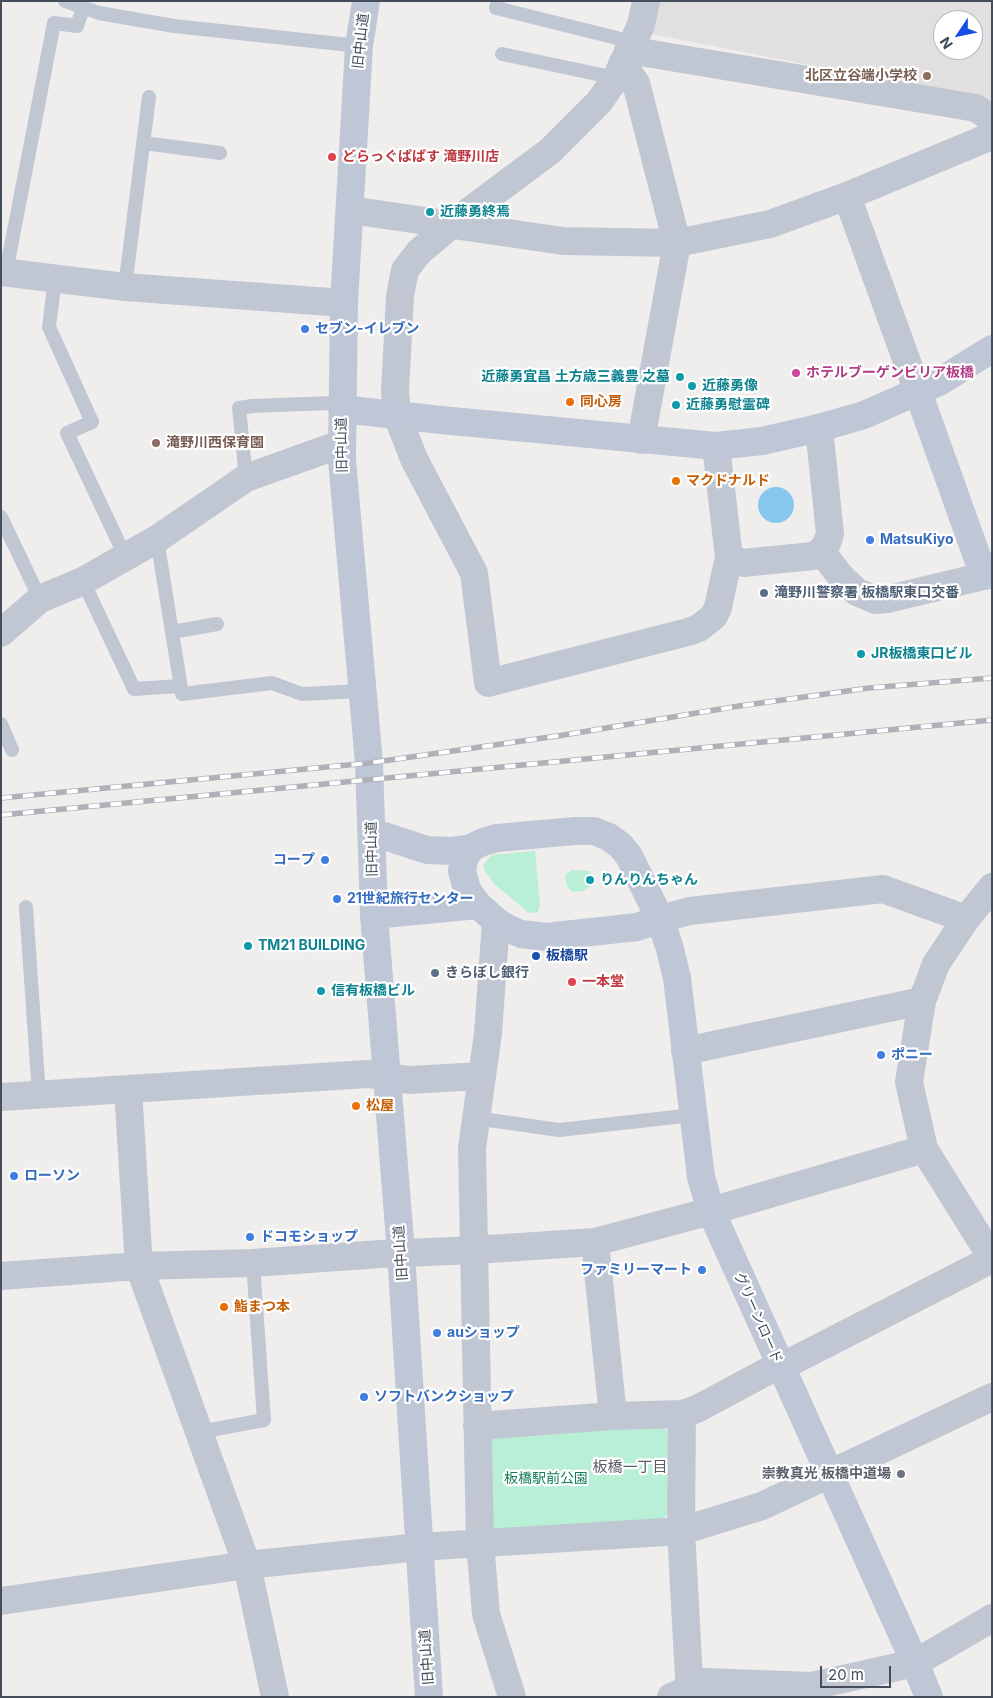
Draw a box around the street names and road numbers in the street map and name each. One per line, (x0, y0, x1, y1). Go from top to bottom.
street label: 旧中山道 (350, 12, 372, 70)
street label: 旧中山道 (333, 417, 351, 473)
street label: 旧中山道 (363, 821, 381, 877)
street label: 旧中山道 (391, 1224, 411, 1282)
street label: グリーンロード (730, 1270, 786, 1366)
street label: 旧中山道 (417, 1628, 437, 1686)

